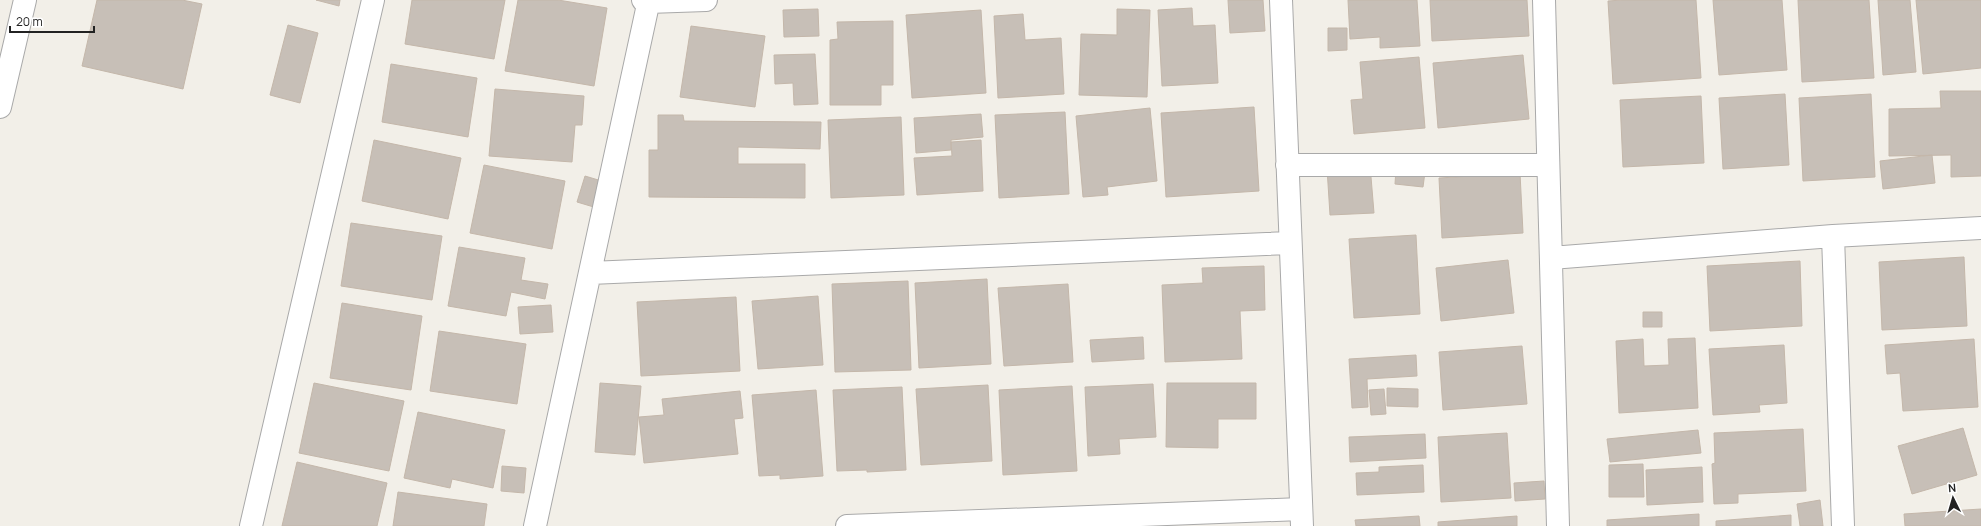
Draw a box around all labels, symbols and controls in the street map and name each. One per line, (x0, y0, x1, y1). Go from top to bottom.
scale bar (10, 8, 94, 34)
text: 20 m (16, 13, 43, 30)
north arrow (1933, 478, 1973, 518)
text: N (1947, 480, 1957, 495)

